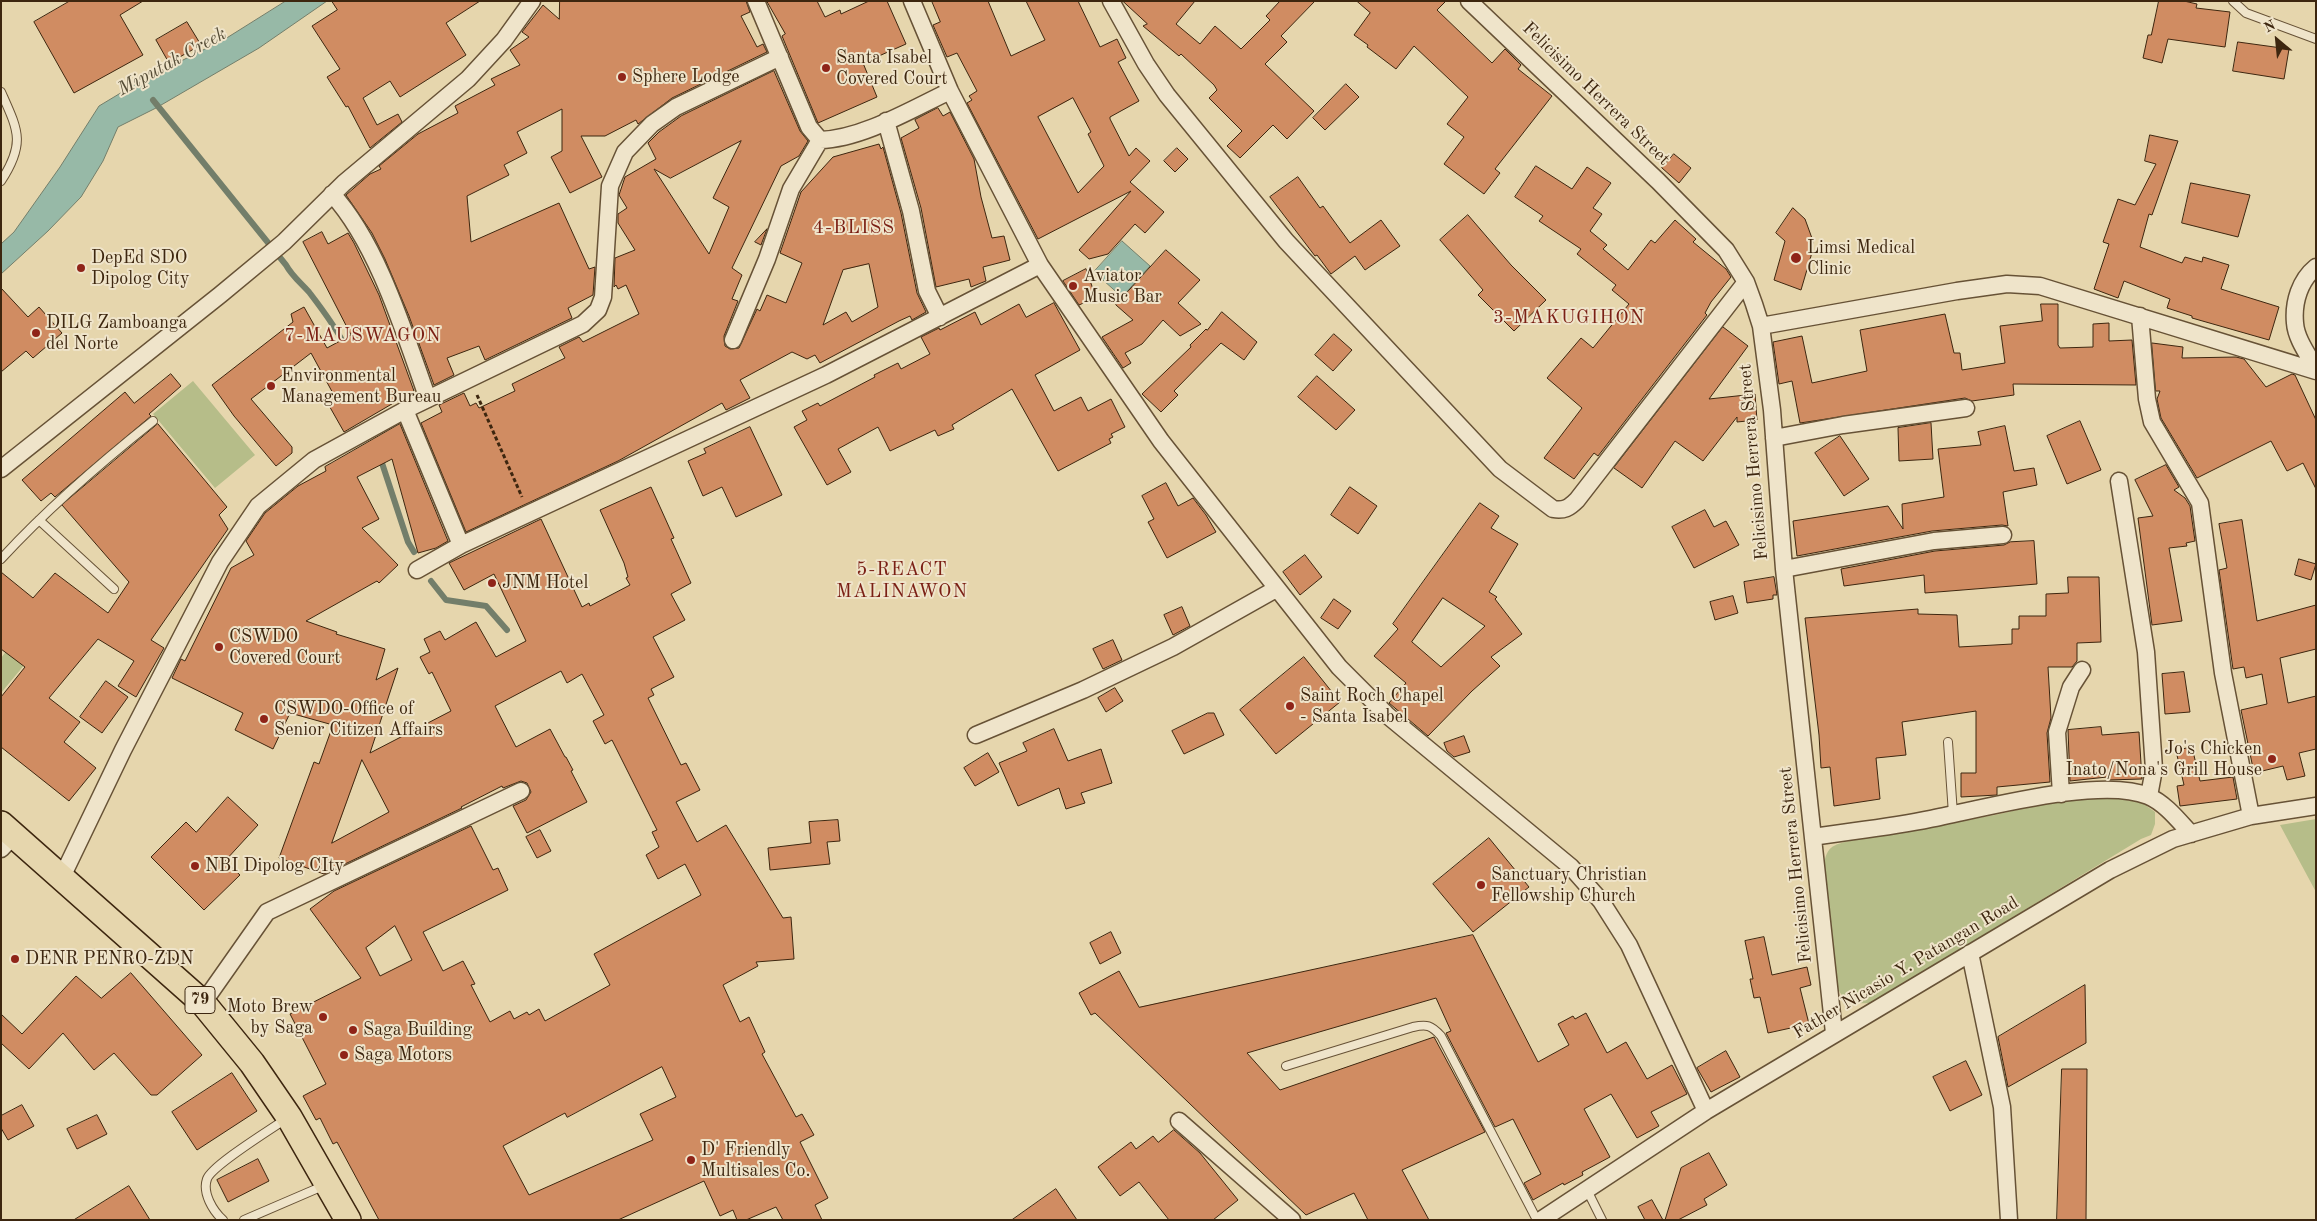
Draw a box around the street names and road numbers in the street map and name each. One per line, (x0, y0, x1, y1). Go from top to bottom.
street label: Felicisimo Herrera Street (1518, 18, 1674, 170)
street label: Felicisimo Herrera Street (1735, 363, 1773, 561)
street label: Felicisimo Herrera Street (1775, 766, 1817, 964)
street label: Father Nicasio Y. Patangan Road (1789, 892, 2023, 1044)
road number: 79 (185, 986, 215, 1014)

